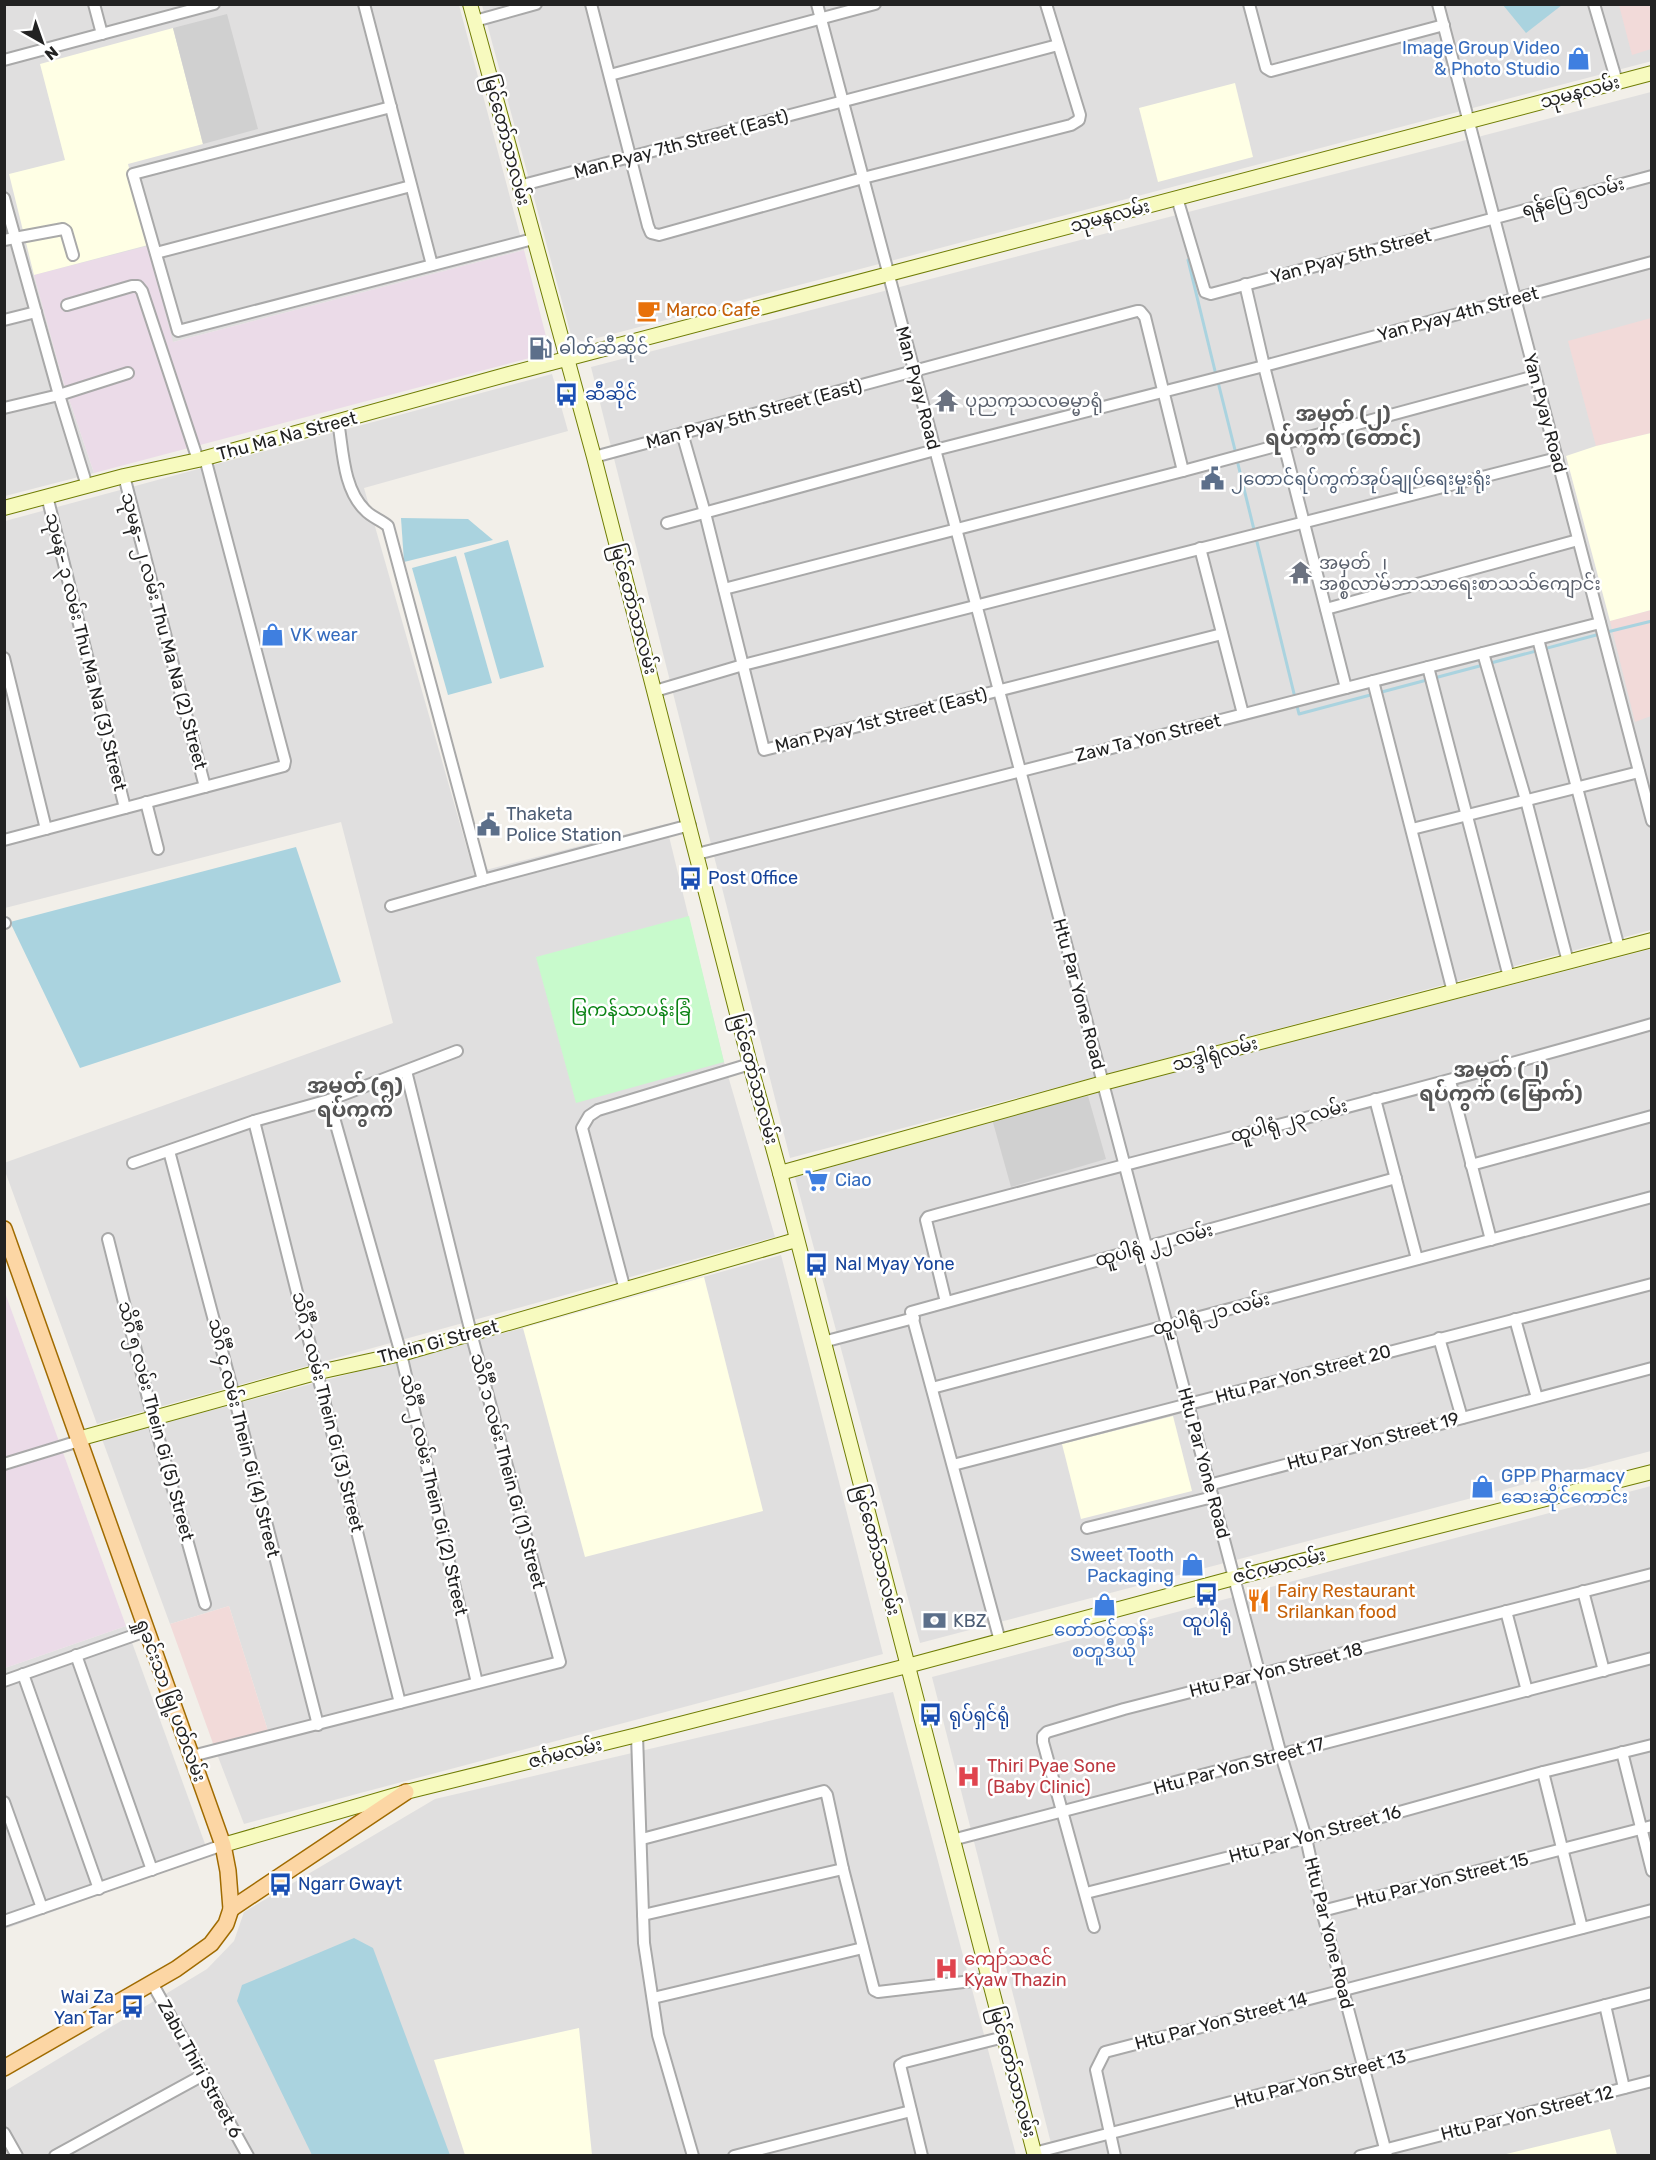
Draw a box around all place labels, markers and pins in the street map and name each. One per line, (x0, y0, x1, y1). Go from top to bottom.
place label: Image Group Video & Photo Studio (1402, 37, 1560, 80)
shop icon: Image Group Video & Photo Studio (1565, 45, 1591, 71)
cafe icon: Marco Cafe (635, 297, 661, 323)
place label: Marco Cafe (666, 299, 760, 321)
place label: ဓါတ်ဆီဆိုင် (559, 334, 648, 363)
fuel station icon: ဓါတ်ဆီဆိုင် (528, 335, 554, 361)
place label: ဆီဆိုင် (585, 380, 637, 409)
bus stop icon: ဆီဆိုင် (554, 381, 580, 407)
temple icon: ပုညကုသလဓမ္မာရုံ (934, 388, 960, 414)
place label: ပုညကုသလဓမ္မာရုံ (965, 390, 1103, 416)
public building icon: ၂တောင်ရပ်ကွက်အုပ်ချုပ်ရေးမှုးရုံး (1200, 466, 1226, 492)
place label: ၂တောင်ရပ်ကွက်အုပ်ချုပ်ရေးမှုးရုံး (1231, 466, 1491, 494)
place label: အမှတ် ၂ အစ္စလာမ်ဘာသာရေးစာသသ်ကျောင်း (1319, 550, 1601, 599)
temple icon: အမှတ် ၂ အစ္စလာမ်ဘာသာရေးစာသသ်ကျောင်း (1288, 560, 1314, 586)
shop icon: VK wear (259, 622, 285, 648)
place label: VK wear (290, 624, 358, 646)
place label: Thaketa Police Station (506, 803, 622, 846)
public building icon: Thaketa Police Station (475, 811, 501, 837)
bus stop icon: Post Office (677, 865, 703, 891)
place label: Post Office (708, 867, 798, 889)
supermarket icon: Ciao (804, 1167, 830, 1193)
place label: Ciao (835, 1169, 872, 1191)
bus stop icon: Nal Myay Yone (804, 1251, 830, 1277)
place label: Nal Myay Yone (835, 1253, 955, 1275)
place label: GPP Pharmacy ဆေးဆိုင်ကောင်း (1501, 1465, 1628, 1512)
shop icon: GPP Pharmacy ဆေးဆိုင်ကောင်း (1470, 1473, 1496, 1499)
place label: Sweet Tooth Packaging (1070, 1544, 1174, 1587)
shop icon: Sweet Tooth Packaging (1179, 1552, 1205, 1578)
place label: Fairy Restaurant Srilankan food (1277, 1580, 1415, 1623)
bus stop icon: ထူပါရုံ (1194, 1582, 1220, 1608)
restaurant icon: Fairy Restaurant Srilankan food (1246, 1588, 1272, 1614)
shop icon: တော်ဝင်ထွန်း စတူဒီယို (1091, 1591, 1117, 1617)
bank icon: KBZ (922, 1608, 948, 1634)
place label: ထူပါရုံ (1182, 1609, 1232, 1636)
place label: KBZ (953, 1610, 987, 1632)
place label: တော်ဝင်ထွန်း စတူဒီယို (1054, 1617, 1154, 1666)
bus stop icon: ရုပ်ရှင်ရုံ (918, 1702, 944, 1728)
place label: ရုပ်ရှင်ရုံ (949, 1702, 1010, 1730)
place label: Thiri Pyae Sone (Baby Clinic) (987, 1755, 1116, 1798)
hospital icon: Thiri Pyae Sone (Baby Clinic) (956, 1763, 982, 1789)
bus stop icon: Ngarr Gwayt (267, 1871, 293, 1897)
place label: Ngarr Gwayt (298, 1873, 402, 1895)
place label: ကျော်သဇင် Kyaw Thazin (964, 1946, 1067, 1991)
hospital icon: ကျော်သဇင် Kyaw Thazin (933, 1956, 959, 1982)
place label: Wai Za Yan Tar (54, 1986, 114, 2029)
bus stop icon: Wai Za Yan Tar (119, 1994, 145, 2020)

